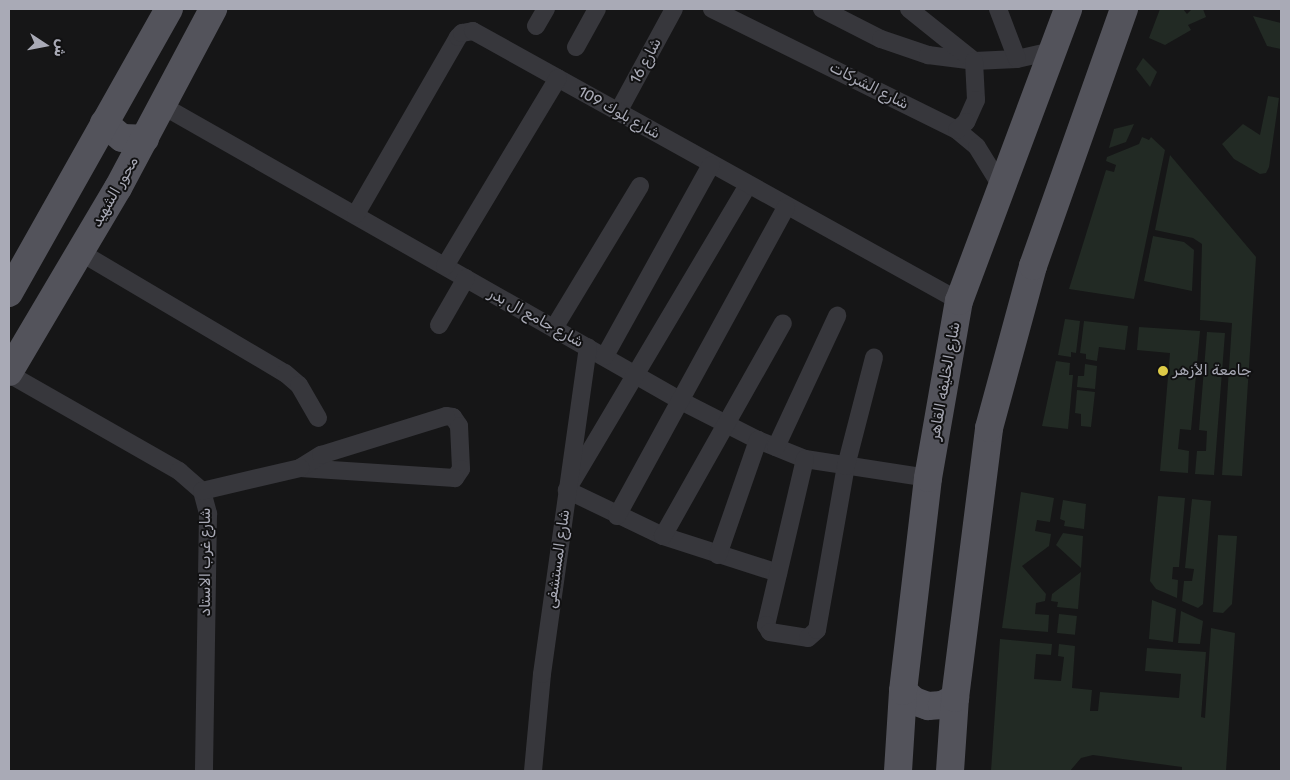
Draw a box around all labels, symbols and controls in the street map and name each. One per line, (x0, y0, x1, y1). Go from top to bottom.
north arrow (20, 20, 70, 70)
street label: شارع 16 (627, 35, 665, 87)
text: ش (50, 38, 70, 58)
street label: شارع الشركات (826, 58, 912, 114)
street label: شارع بلوك 109 (575, 83, 663, 143)
street label: محور الشهيد (88, 154, 142, 230)
street label: شارع جامع ال بدر (485, 284, 587, 352)
street label: شارع الخليفه القاهر (926, 320, 964, 442)
place label: جامعة الأزهر (1173, 362, 1251, 380)
marker: جامعة الأزهر (1157, 365, 1169, 377)
street label: شارع غرب الاستاد (197, 508, 215, 616)
street label: شارع المستشفى (542, 508, 574, 610)

